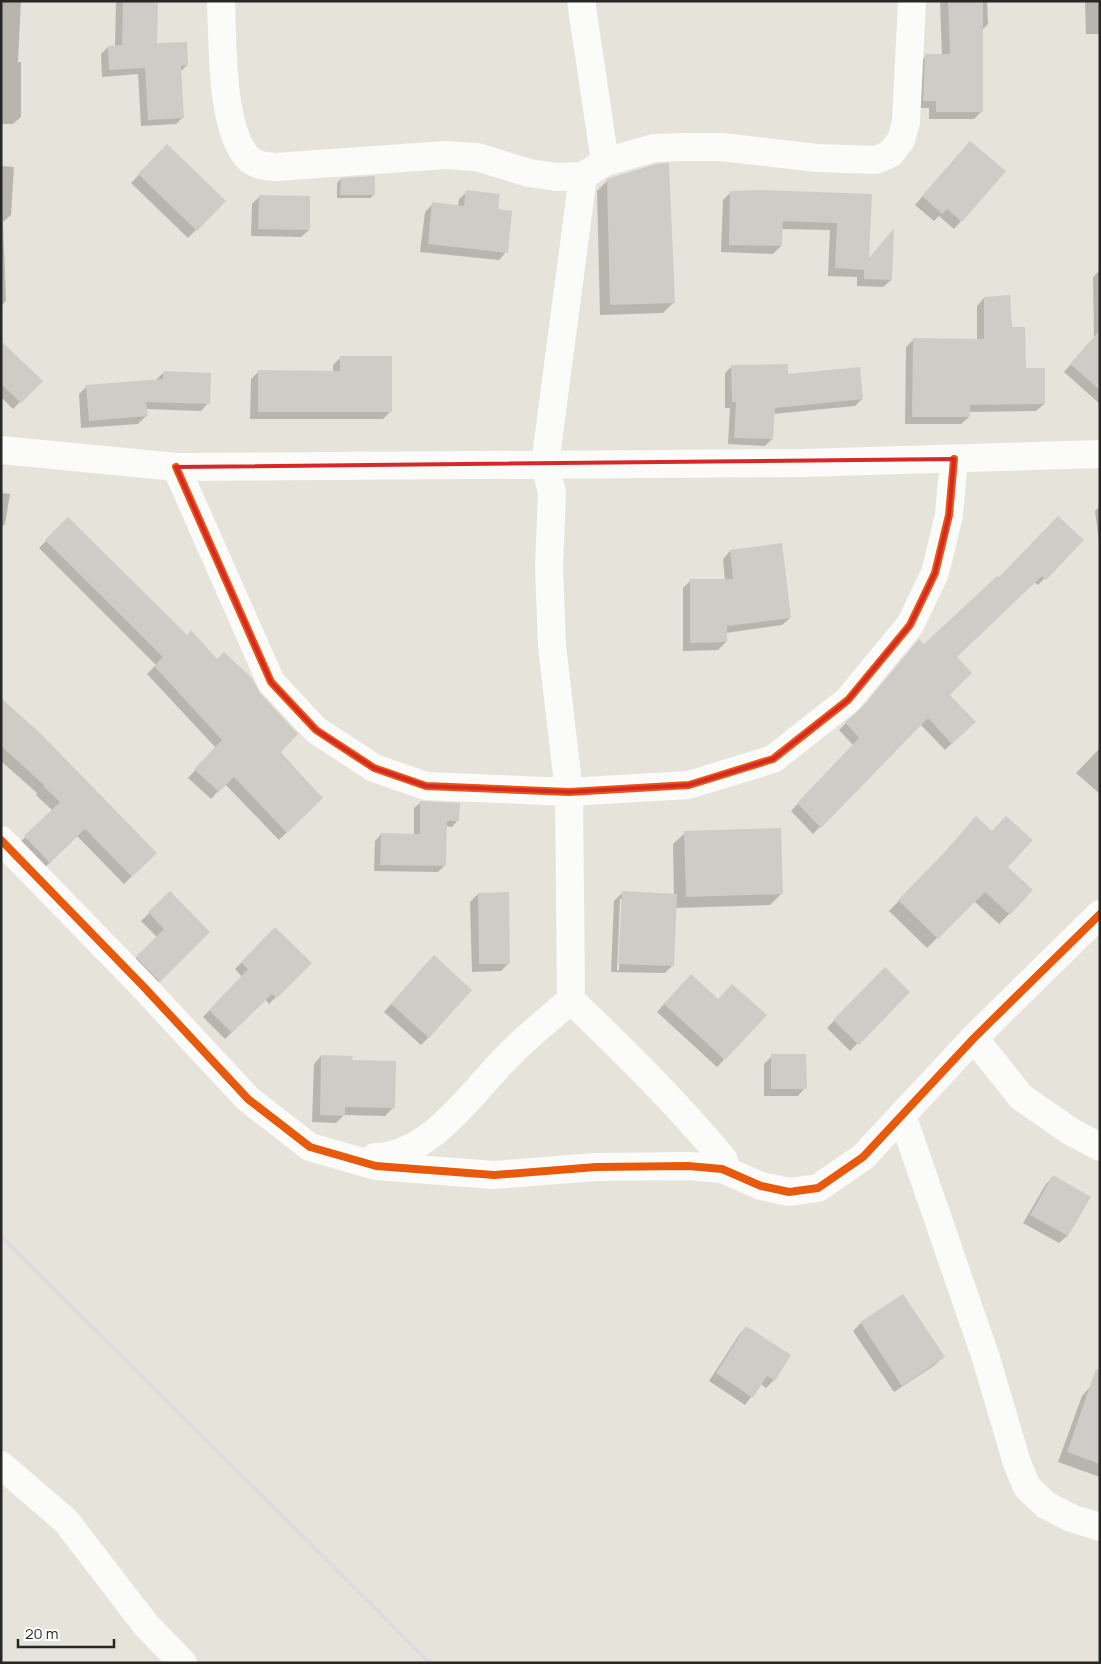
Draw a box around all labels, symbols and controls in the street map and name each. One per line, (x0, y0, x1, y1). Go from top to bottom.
scale bar (18, 1616, 114, 1648)
text: 20 m (25, 1623, 58, 1644)

